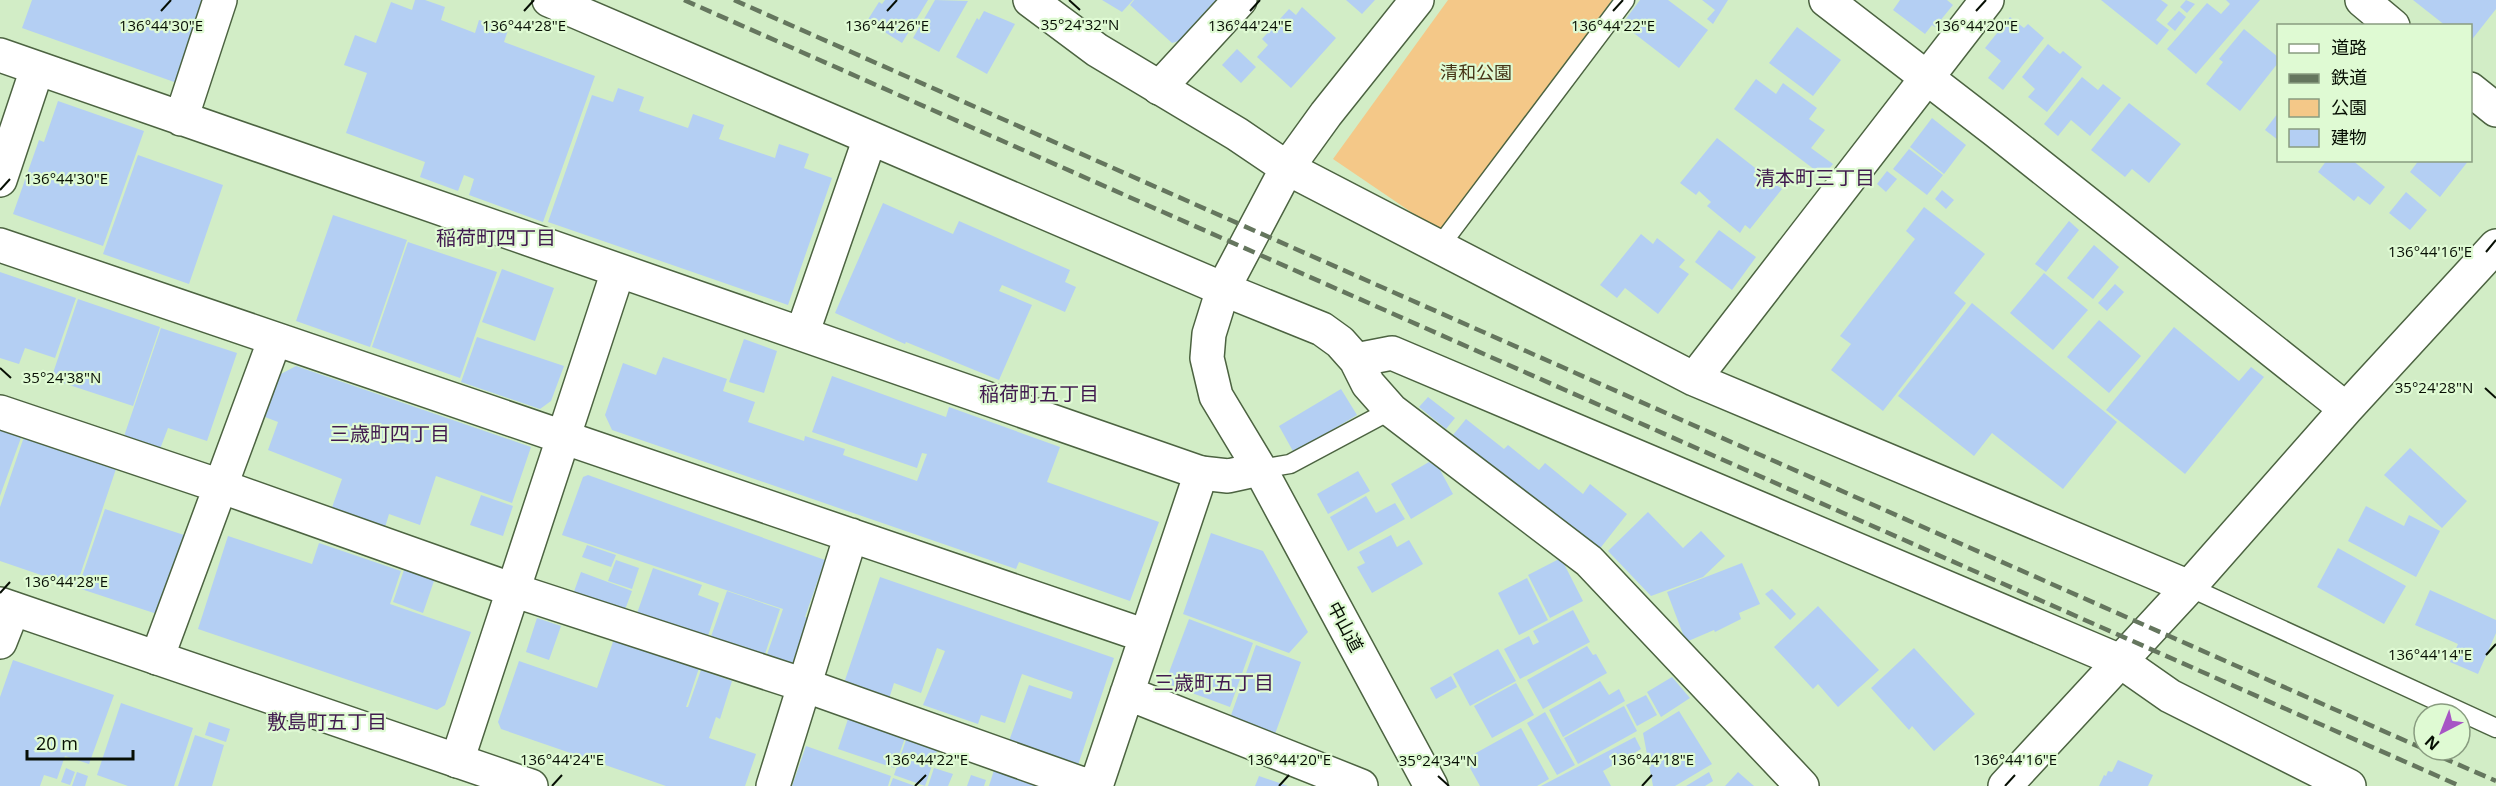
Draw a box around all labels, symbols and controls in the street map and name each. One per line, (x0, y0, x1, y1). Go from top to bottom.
text: 35°24'32"N (1041, 14, 1119, 34)
text: 136°44'30"E (119, 15, 203, 35)
text: 136°44'28"E (482, 15, 566, 35)
text: 136°44'26"E (845, 15, 929, 35)
text: 136°44'24"E (1208, 15, 1292, 35)
text: 136°44'22"E (1571, 15, 1655, 35)
text: 136°44'20"E (1934, 15, 2018, 35)
legend (2277, 24, 2472, 162)
text: 道路 (2331, 35, 2367, 59)
park label: 清和公園 (1440, 60, 1512, 84)
text: 鉄道 (2331, 65, 2367, 89)
text: 公園 (2331, 95, 2367, 119)
text: 建物 (2331, 125, 2367, 149)
district label: 清本町三丁目 (1755, 164, 1875, 191)
text: 136°44'30"E (24, 168, 108, 188)
district label: 稲荷町四丁目 (436, 224, 556, 251)
text: 136°44'16"E (2388, 241, 2472, 261)
text: 35°24'38"N (23, 367, 101, 387)
text: 35°24'28"N (2395, 377, 2473, 397)
district label: 稲荷町五丁目 (979, 380, 1099, 407)
district label: 三歳町四丁目 (330, 420, 450, 447)
text: 136°44'28"E (24, 571, 108, 591)
street label: 中山道 (1323, 597, 1369, 656)
text: 136°44'14"E (2388, 644, 2472, 664)
district label: 三歳町五丁目 (1154, 669, 1274, 696)
north arrow (2412, 702, 2472, 762)
district label: 敷島町五丁目 (267, 708, 387, 735)
scale bar (27, 723, 134, 761)
text: 20 m (36, 731, 78, 755)
text: N (2420, 731, 2444, 756)
text: 136°44'24"E (520, 749, 604, 769)
text: 136°44'22"E (884, 749, 968, 769)
text: 136°44'20"E (1247, 749, 1331, 769)
text: 136°44'18"E (1610, 749, 1694, 769)
text: 136°44'16"E (1973, 749, 2057, 769)
text: 35°24'34"N (1399, 750, 1477, 770)

